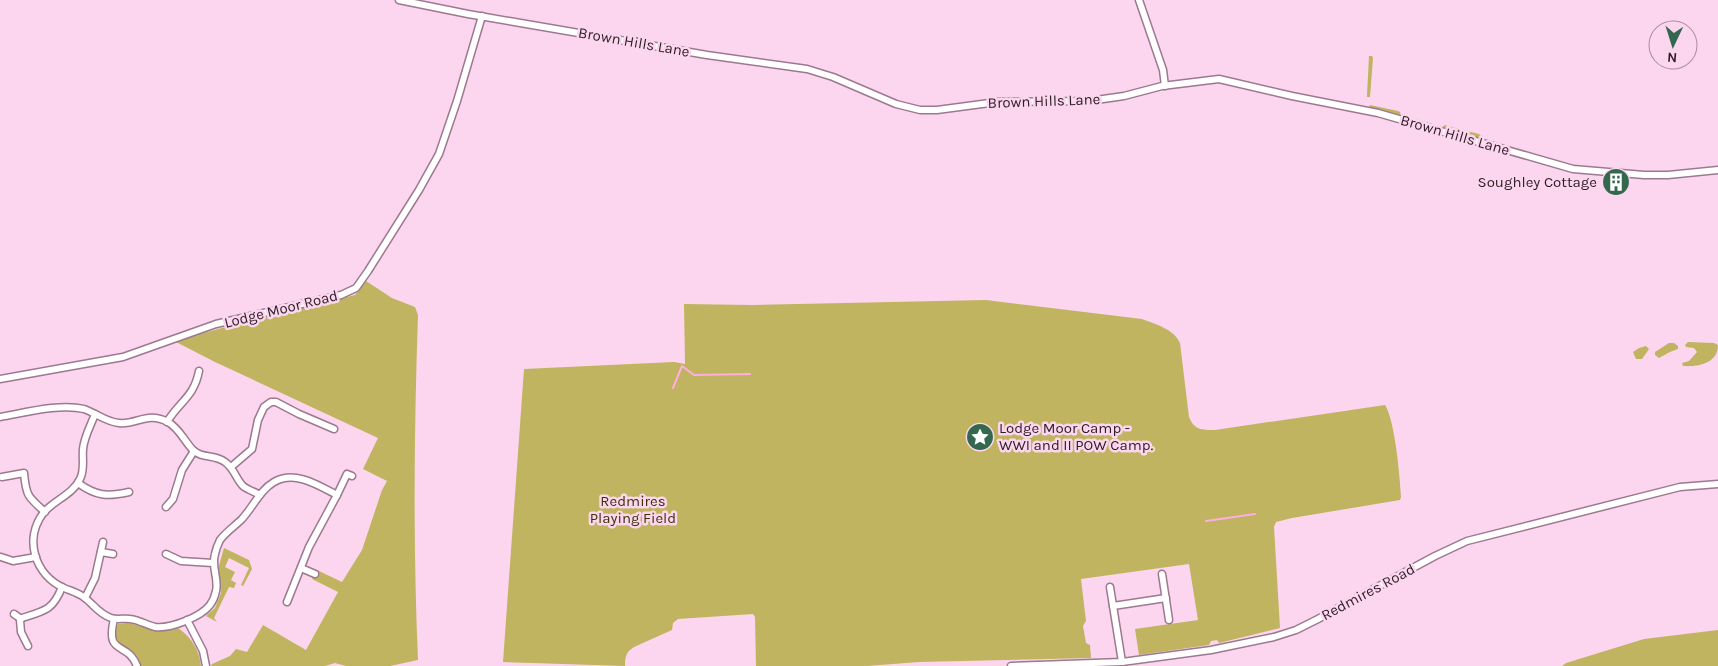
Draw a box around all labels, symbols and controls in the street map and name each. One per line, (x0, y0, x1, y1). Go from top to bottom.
north arrow (1648, 20, 1698, 70)
street label: Brown Hills Lane (577, 23, 691, 61)
text: N (1667, 49, 1678, 66)
street label: Brown Hills Lane (987, 90, 1101, 112)
street label: Brown Hills Lane (1398, 111, 1512, 159)
building icon: Soughley Cottage (1601, 167, 1631, 197)
place label: Soughley Cottage (1478, 173, 1597, 191)
street label: Lodge Moor Road (222, 286, 340, 332)
place label: Lodge Moor Camp - WWI and II POW Camp. (999, 419, 1154, 454)
place icon: Lodge Moor Camp - WWI and II POW Camp. (965, 422, 995, 452)
park label: Redmires Playing Field (590, 492, 676, 527)
street label: Redmires Road (1318, 560, 1418, 624)

